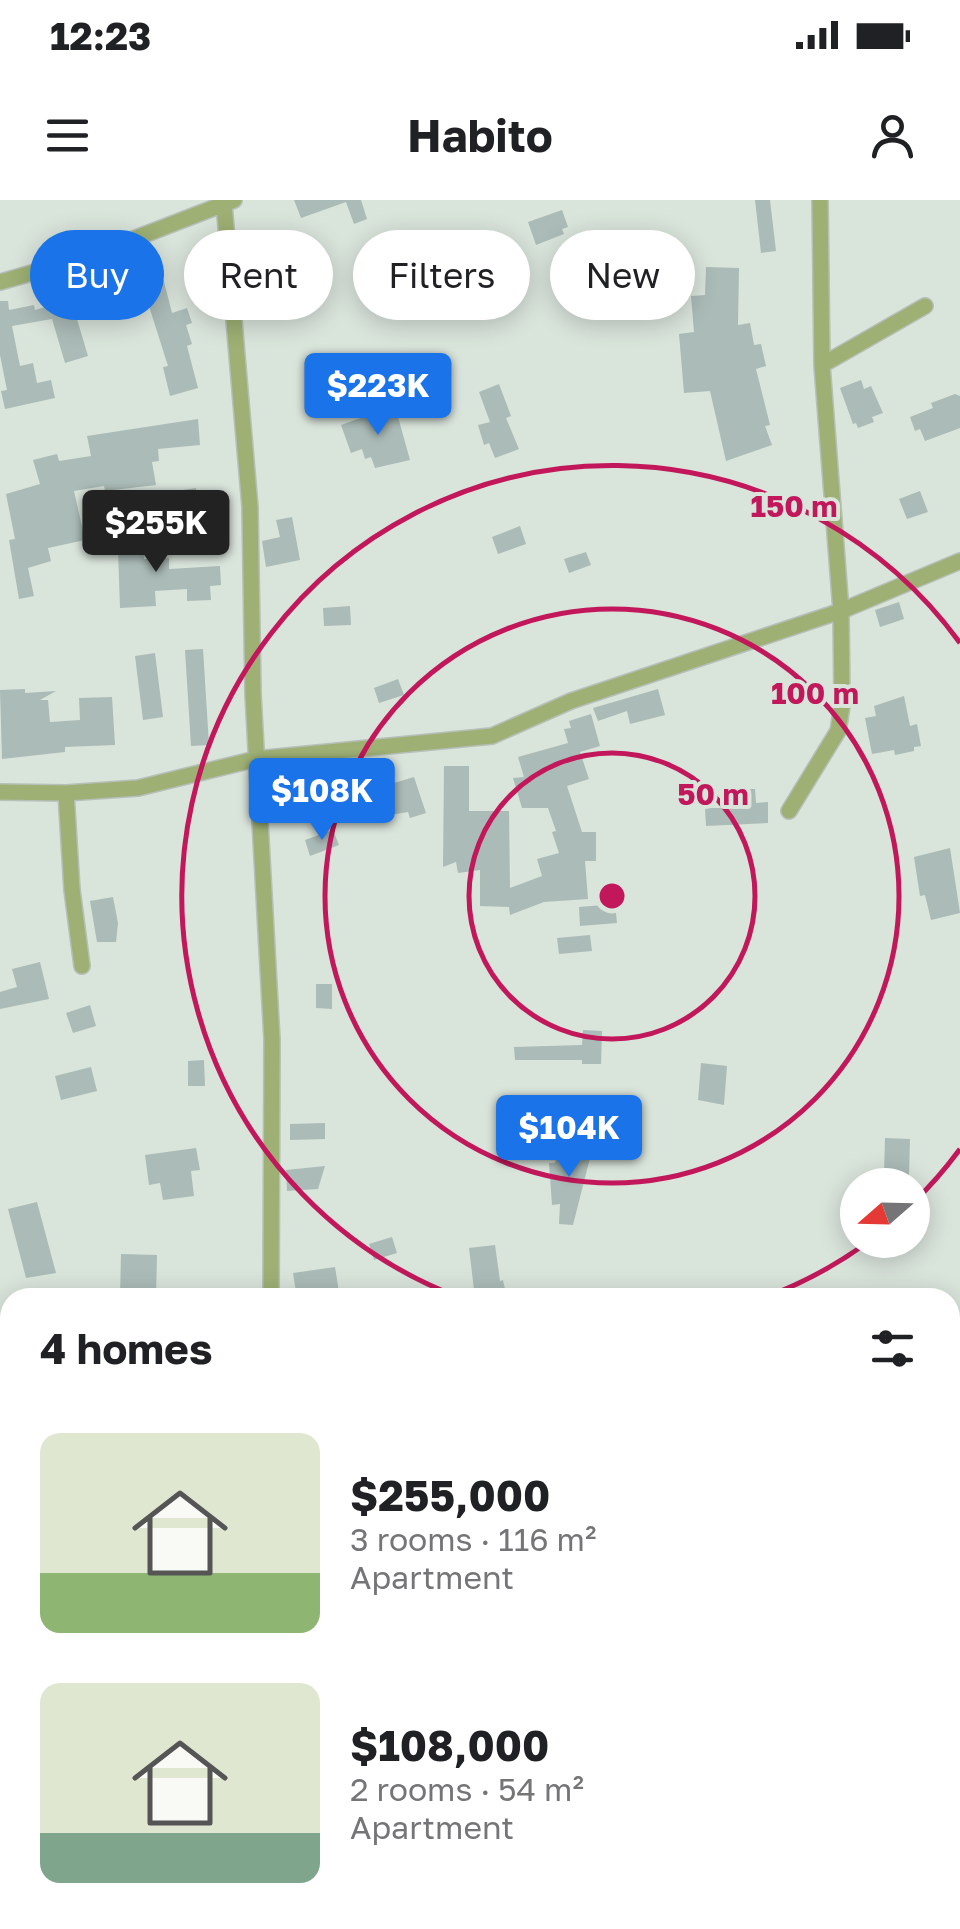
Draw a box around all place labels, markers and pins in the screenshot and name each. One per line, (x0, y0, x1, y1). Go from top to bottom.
pin: $223K (308, 353, 448, 438)
pin: $255K (86, 490, 226, 575)
pin: $108K (252, 758, 392, 843)
centre of rings (594, 878, 630, 914)
pin: $104K (499, 1095, 639, 1180)

